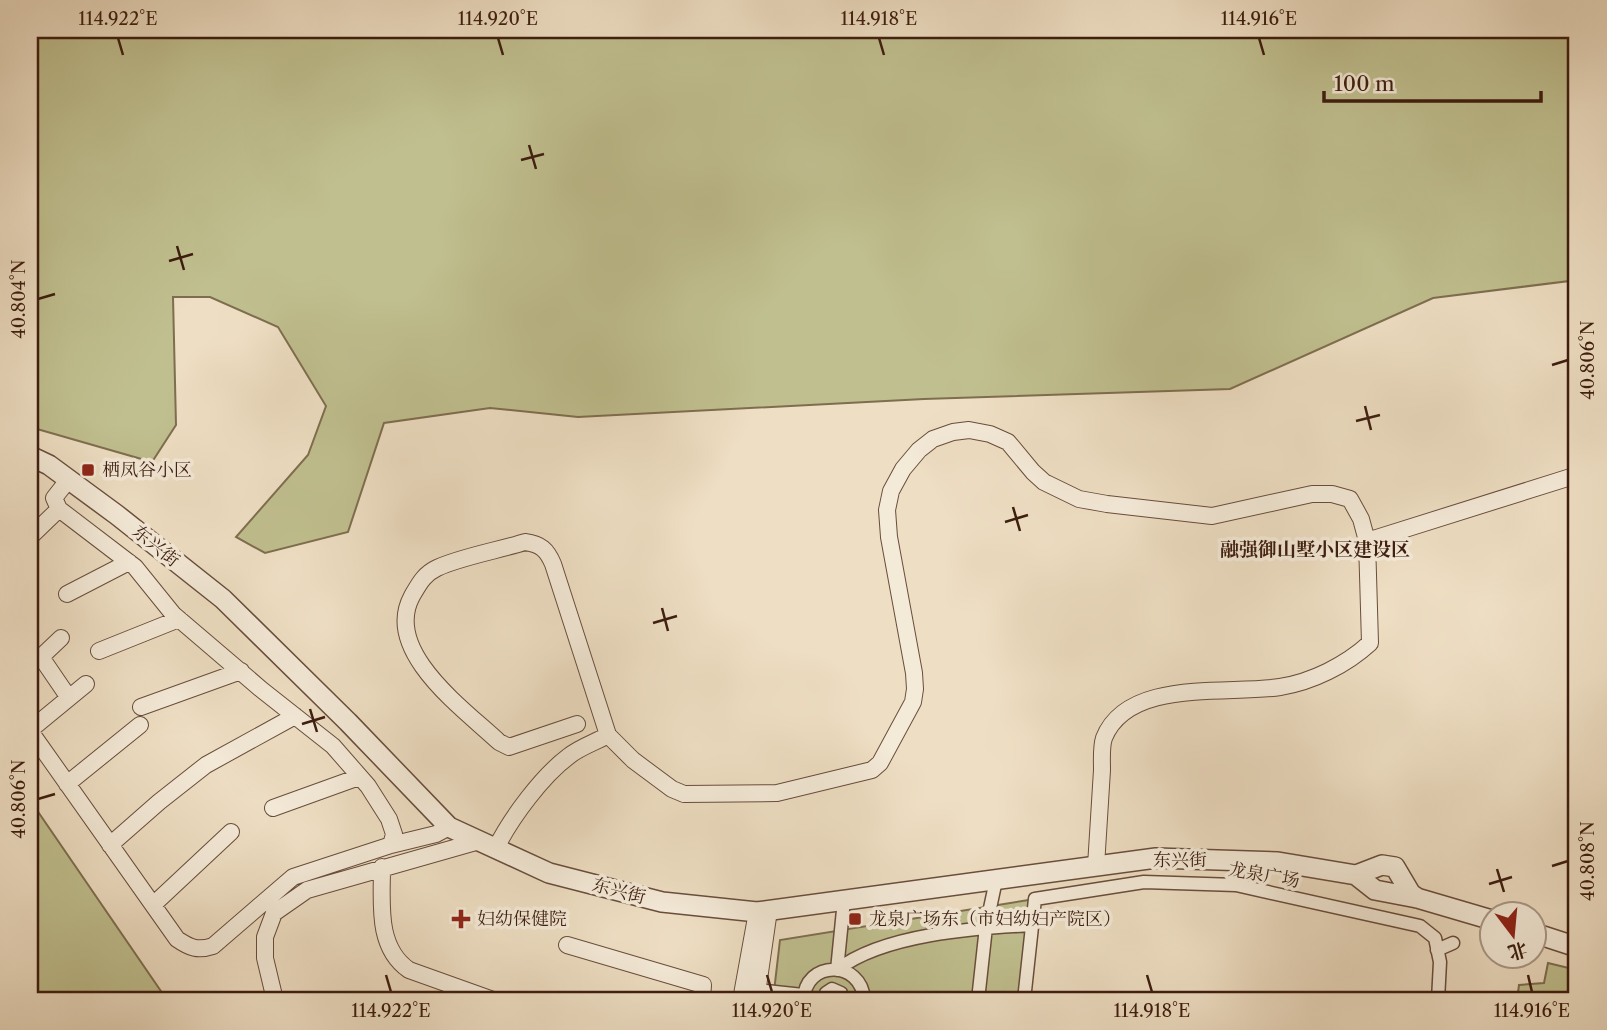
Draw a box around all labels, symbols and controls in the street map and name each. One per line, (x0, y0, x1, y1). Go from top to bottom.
text: 114.922°E (78, 8, 158, 30)
text: 114.920°E (458, 8, 538, 30)
text: 114.918°E (841, 8, 917, 30)
text: 114.916°E (1221, 8, 1297, 30)
scale bar (1324, 60, 1540, 104)
text: 100 m (1334, 71, 1395, 96)
text: 40.804°N (8, 259, 30, 339)
text: 40.806°N (1577, 320, 1599, 400)
place label: 栖凤谷小区 (102, 459, 192, 481)
marker: 栖凤谷小区 (80, 462, 96, 478)
street label: 东兴街 (128, 520, 184, 572)
district label: 融强御山墅小区建设区 (1220, 538, 1410, 561)
text: 40.806°N (8, 759, 30, 839)
text: 40.808°N (1577, 821, 1599, 901)
street label: 东兴街 (1153, 849, 1207, 871)
street label: 龙泉广场 (1227, 858, 1301, 892)
street label: 东兴街 (590, 873, 648, 909)
north arrow (1478, 900, 1548, 970)
place label: 妇幼保健院 (477, 908, 567, 930)
place label: 龙泉广场东（市妇幼妇产院区） (869, 908, 1121, 930)
marker: 妇幼保健院 (451, 909, 471, 929)
marker: 龙泉广场东（市妇幼妇产院区） (847, 911, 863, 927)
text: 北 (1505, 937, 1530, 965)
text: 114.922°E (351, 1000, 431, 1022)
text: 114.920°E (732, 1000, 812, 1022)
text: 114.918°E (1114, 1000, 1190, 1022)
text: 114.916°E (1494, 1000, 1570, 1022)

